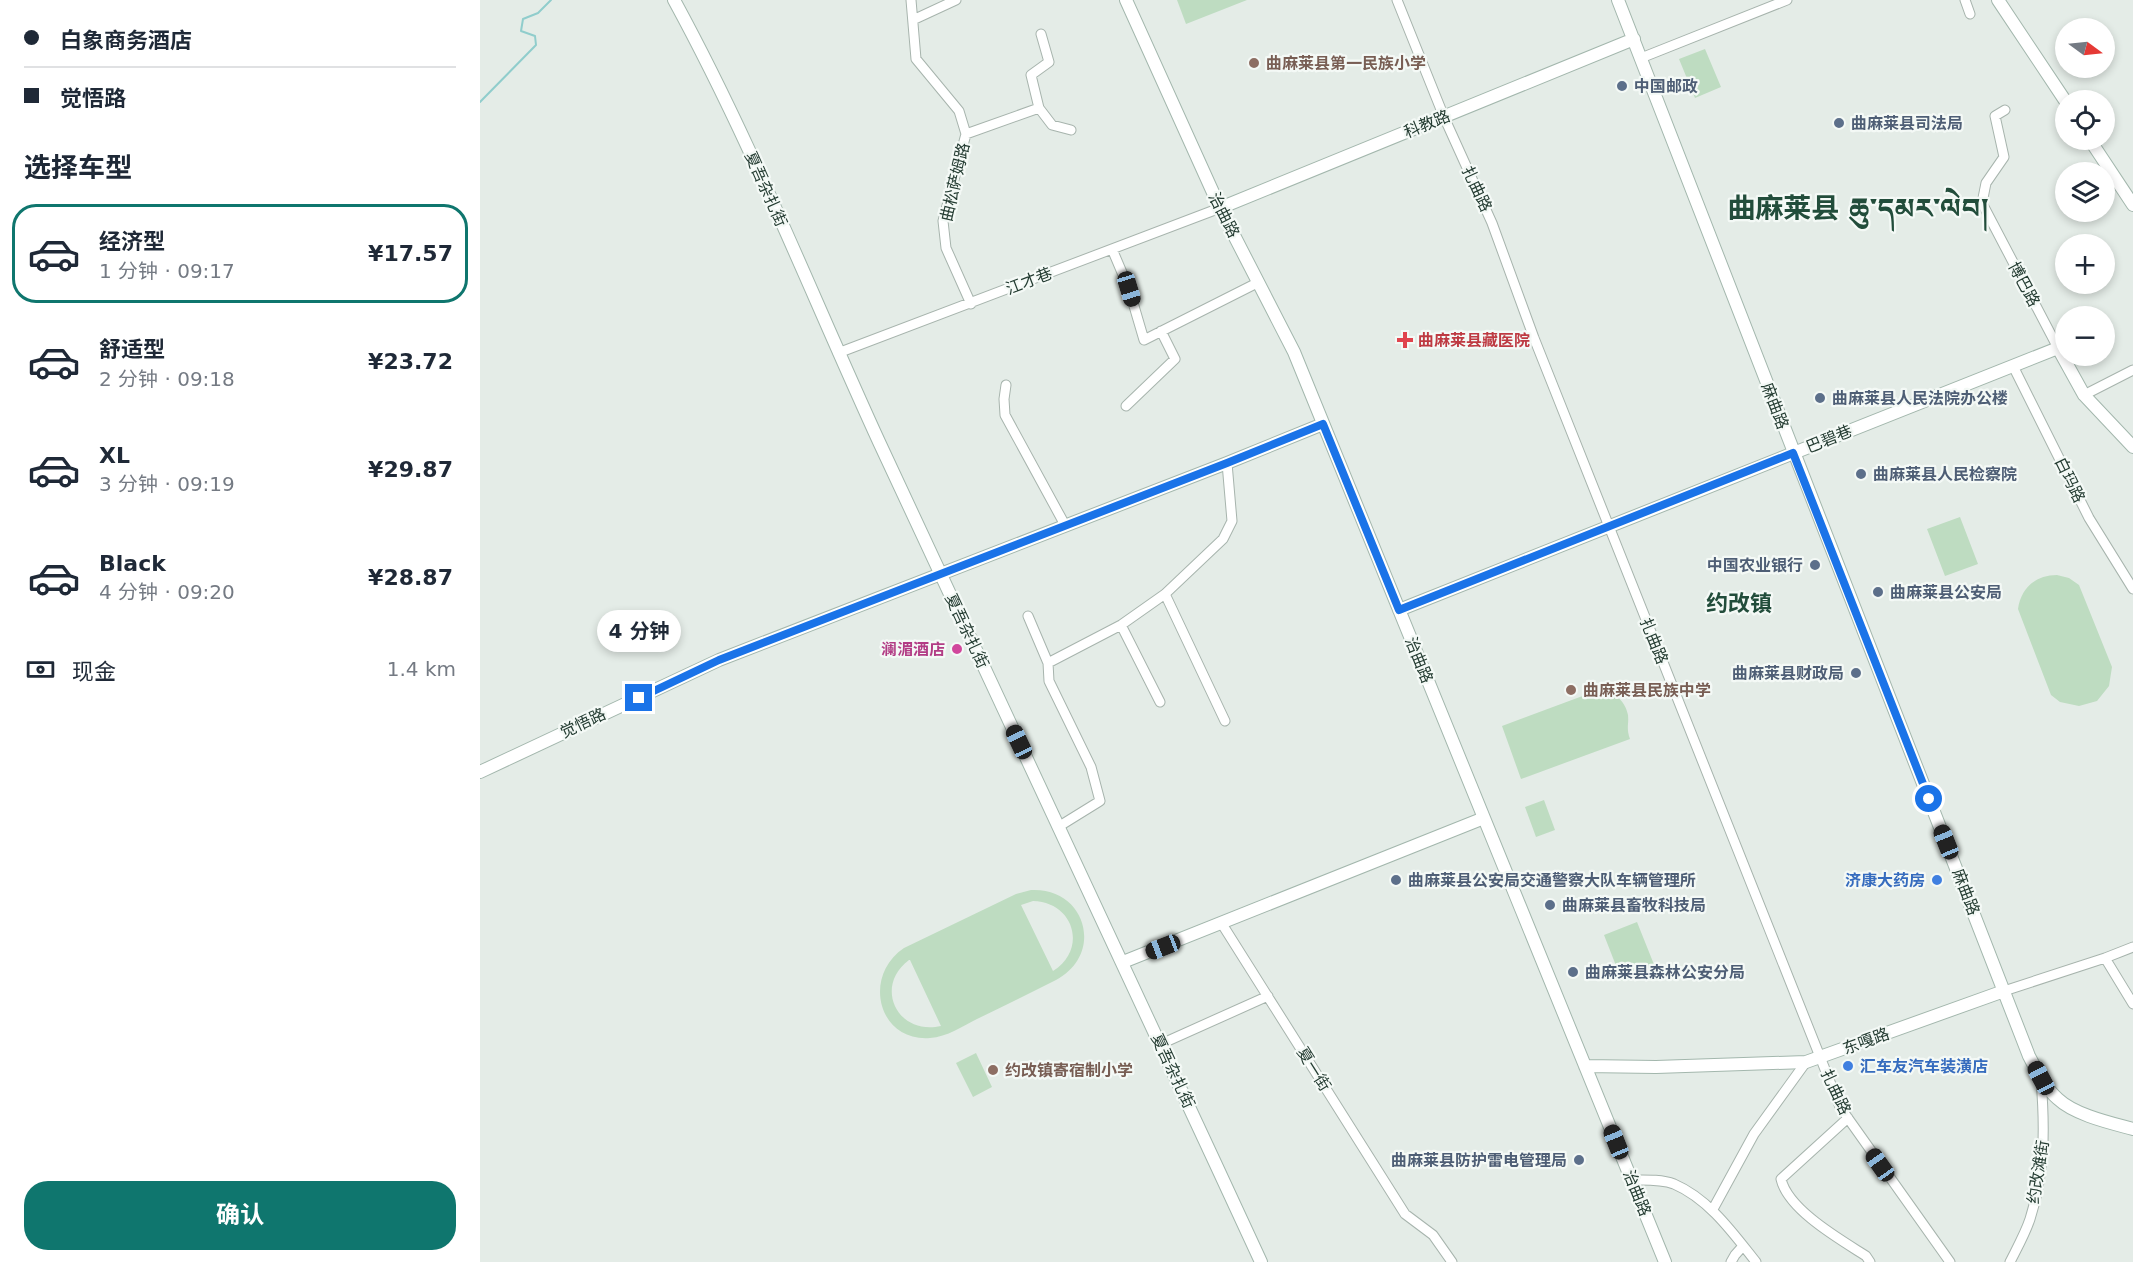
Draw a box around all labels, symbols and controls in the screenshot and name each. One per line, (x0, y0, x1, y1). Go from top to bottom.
north arrow (2055, 18, 2115, 78)
map controls (2055, 18, 2115, 366)
text: 白象商务酒店 (60, 28, 192, 53)
place label: 曲麻莱县第一民族小学 (1266, 54, 1426, 73)
marker: 曲麻莱县第一民族小学 (1247, 56, 1261, 70)
place label: 中国邮政 (1634, 77, 1698, 96)
marker: 中国邮政 (1615, 79, 1629, 93)
text: 觉悟路 (60, 86, 126, 111)
button: locate (2055, 90, 2115, 150)
street label: 科教路 (1401, 106, 1453, 142)
place label: 曲麻莱县司法局 (1851, 114, 1963, 133)
marker: 曲麻莱县司法局 (1832, 116, 1846, 130)
street label: 曲松萨姆路 (937, 141, 973, 223)
street label: 夏吾杂扎街 (741, 149, 791, 229)
text: 选择车型 (24, 152, 132, 183)
button: layers (2055, 162, 2115, 222)
street label: 扎曲路 (1458, 163, 1496, 215)
district label: 曲麻莱县 ཆུ་དམར་ལེབ། (1727, 187, 1989, 232)
street label: 治曲路 (1205, 189, 1243, 241)
icon: car (27, 227, 81, 281)
text: 经济型 (99, 229, 165, 254)
button: + (2055, 234, 2115, 294)
text: ¥17.57 (368, 241, 453, 266)
street label: 博巴路 (2004, 258, 2044, 310)
text: 1 分钟 · 09:17 (99, 259, 235, 283)
street label: 江才巷 (1003, 264, 1055, 298)
car (1115, 269, 1143, 309)
button: − (2055, 306, 2115, 366)
marker: 曲麻莱县藏医院 (1396, 331, 1414, 349)
place label: 曲麻莱县藏医院 (1418, 331, 1530, 350)
icon: car (27, 335, 81, 389)
text: 舒适型 (99, 337, 165, 362)
text: ¥23.72 (368, 349, 453, 374)
text: 2 分钟 · 09:18 (99, 367, 235, 391)
street label: 麻曲路 (1758, 380, 1792, 432)
place label: 曲麻莱县人民法院办公楼 (1832, 389, 2008, 408)
marker: 曲麻莱县人民法院办公楼 (1813, 391, 1827, 405)
street label: 巴碧巷 (1803, 421, 1855, 457)
icon: car (27, 443, 81, 497)
text: XL (99, 443, 130, 468)
street label: 白玛路 (2051, 454, 2089, 506)
text: ¥29.87 (368, 457, 453, 482)
place label: 曲麻莱县人民检察院 (1873, 465, 2017, 484)
marker: 曲麻莱县人民检察院 (1854, 467, 1868, 481)
text: 3 分钟 · 09:19 (99, 472, 235, 496)
icon: car (27, 551, 81, 605)
text: Black (99, 551, 166, 576)
place label: 中国农业银行 (1707, 556, 1803, 575)
marker: 中国农业银行 (1808, 558, 1822, 572)
text: ¥28.87 (368, 565, 453, 590)
text: 4 分钟 · 09:20 (99, 580, 235, 604)
place label: 曲麻莱县公安局 (1890, 583, 2002, 602)
marker: 曲麻莱县公安局 (1871, 585, 1885, 599)
street label: 夏吾杂扎街 (941, 591, 993, 671)
district label: 约改镇 (1706, 591, 1772, 616)
callout: 4 分钟 (597, 611, 681, 653)
street label: 扎曲路 (1636, 615, 1672, 667)
text: 4 分钟 (609, 619, 669, 643)
street label: 治曲路 (1401, 634, 1437, 686)
place label: 澜湄酒店 (881, 640, 945, 659)
marker: 澜湄酒店 (950, 642, 964, 656)
icon: cash (24, 653, 57, 686)
text: 1.4 km (387, 657, 456, 681)
text: 现金 (72, 659, 116, 684)
place label: 曲麻莱县财政局 (1732, 664, 1844, 683)
marker: 曲麻莱县财政局 (1849, 666, 1863, 680)
place label: 曲麻莱县民族中学 (1583, 681, 1711, 700)
marker: 曲麻莱县民族中学 (1564, 683, 1578, 697)
route end (625, 684, 652, 711)
street label: 觉悟路 (557, 704, 609, 742)
car (1003, 722, 1035, 762)
route start (1915, 785, 1942, 812)
car (1931, 822, 1961, 862)
street label: 麻曲路 (1949, 866, 1983, 918)
place label: 曲麻莱县公安局交通警察大队车辆管理所 (1408, 871, 1696, 890)
place label: 济康大药房 (1845, 871, 1925, 890)
marker: 曲麻莱县公安局交通警察大队车辆管理所 (1389, 873, 1403, 887)
marker: 济康大药房 (1930, 873, 1944, 887)
place label: 曲麻莱县畜牧科技局 (1562, 896, 1706, 915)
marker: 曲麻莱县畜牧科技局 (1543, 898, 1557, 912)
car (1143, 932, 1183, 962)
place label: 曲麻莱县森林公安分局 (1585, 963, 1745, 982)
marker: 曲麻莱县森林公安分局 (1566, 965, 1580, 979)
street label: 东嘎路 (1840, 1024, 1892, 1058)
street label: 夏吾杂扎街 (1147, 1031, 1199, 1111)
street label: 夏一街 (1293, 1044, 1335, 1094)
place label: 汇车友汽车装潢店 (1860, 1057, 1988, 1076)
car (2025, 1058, 2057, 1098)
marker: 汇车友汽车装潢店 (1841, 1059, 1855, 1073)
place label: 约改镇寄宿制小学 (1005, 1061, 1133, 1080)
marker: 约改镇寄宿制小学 (986, 1063, 1000, 1077)
street label: 扎曲路 (1817, 1066, 1855, 1118)
car (1601, 1122, 1631, 1162)
street label: 约改滩街 (2024, 1139, 2052, 1205)
car (1862, 1145, 1898, 1185)
place label: 曲麻莱县防护雷电管理局 (1391, 1151, 1567, 1170)
marker: 曲麻莱县防护雷电管理局 (1572, 1153, 1586, 1167)
street label: 治曲路 (1619, 1167, 1655, 1219)
button: 确认 (24, 1181, 456, 1250)

